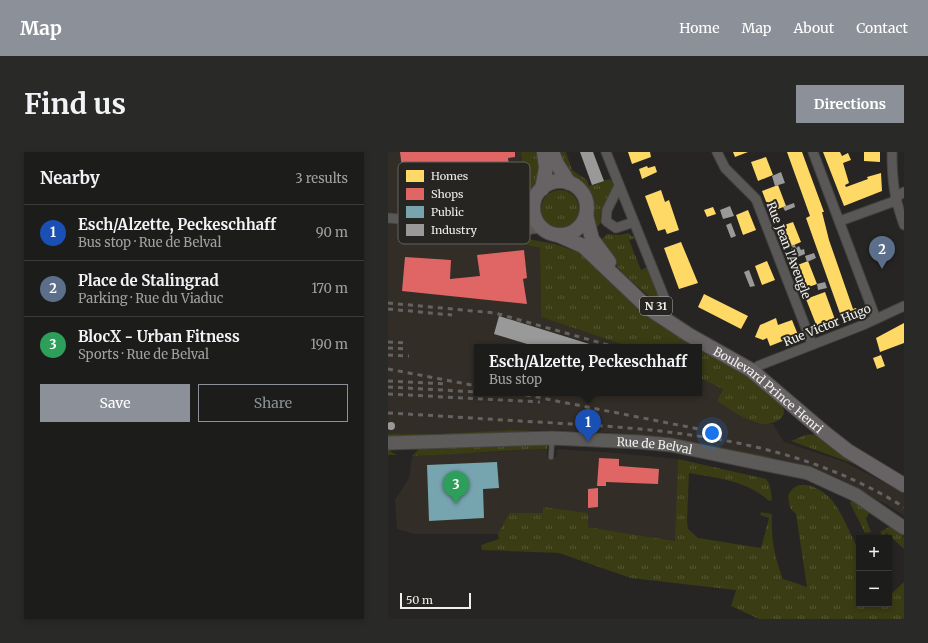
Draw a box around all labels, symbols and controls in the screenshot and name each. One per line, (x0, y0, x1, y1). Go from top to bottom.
text: Map (20, 16, 62, 40)
text: Home (679, 19, 720, 37)
text: Map (742, 19, 771, 37)
text: About (793, 19, 834, 37)
text: Contact (856, 19, 908, 37)
button: Directions (796, 85, 904, 123)
text: Find us (24, 86, 126, 122)
legend (398, 162, 530, 244)
text: Nearby (40, 167, 100, 189)
text: Homes (431, 169, 468, 183)
text: 3 results (295, 170, 348, 187)
text: Shops (431, 187, 463, 201)
street label: Rue Jean l'Aveugle (764, 199, 814, 301)
text: Public (431, 205, 464, 219)
text: Esch/Alzette, Peckeschhaff (78, 215, 276, 234)
text: Industry (431, 223, 478, 237)
text: 1 (50, 224, 56, 241)
text: 90 m (316, 224, 348, 241)
text: Bus stop · Rue de Belval (78, 234, 221, 251)
pin: 2 (869, 236, 895, 269)
text: Place de Stalingrad (78, 271, 219, 290)
text: 2 (49, 280, 57, 297)
text: 170 m (311, 280, 348, 297)
text: Parking · Rue du Viaduc (78, 290, 223, 307)
road number: N 31 (640, 297, 672, 315)
street label: Rue Victor Hugo (781, 301, 873, 349)
text: BlocX - Urban Fitness (78, 327, 240, 346)
text: 3 (49, 336, 57, 353)
text: 190 m (311, 336, 348, 353)
street label: Boulevard Prince Henri (711, 343, 827, 436)
popup (474, 344, 702, 396)
text: Sports · Rue de Belval (78, 346, 209, 363)
text: Esch/Alzette, Peckeschhaff (489, 352, 687, 371)
text: Bus stop (489, 371, 542, 388)
button: Save (40, 384, 190, 422)
button: Share (198, 384, 348, 422)
pin: 1 (575, 409, 601, 442)
your location (702, 423, 722, 443)
street label: Rue de Belval (616, 433, 694, 457)
pin: 3 (443, 471, 469, 504)
map controls (856, 535, 892, 607)
button: + (856, 535, 892, 571)
button: − (856, 571, 892, 607)
scale bar (400, 591, 471, 610)
text: 50 m (406, 593, 433, 607)

